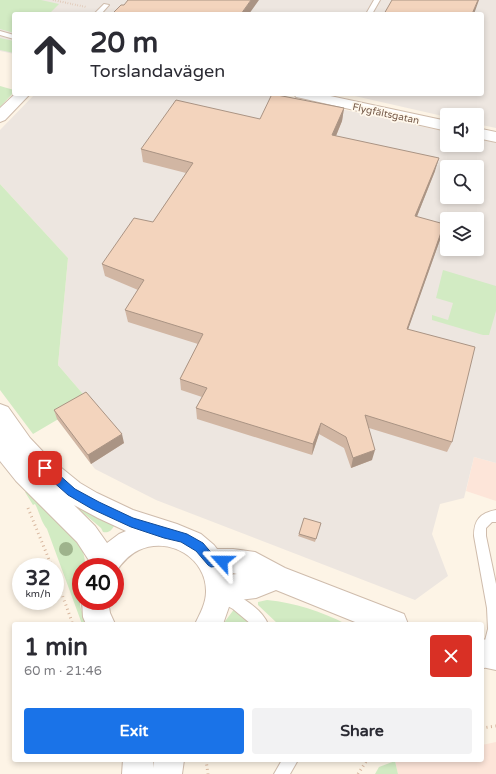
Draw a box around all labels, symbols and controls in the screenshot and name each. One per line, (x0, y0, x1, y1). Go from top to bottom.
text: 20 m (90, 26, 158, 60)
icon: ahead (24, 28, 76, 80)
text: Torslandavägen (90, 60, 225, 82)
street label: Flygfältsgatan (351, 101, 420, 127)
map controls (440, 108, 484, 256)
button: sound (440, 108, 484, 152)
button: search (440, 160, 484, 204)
button: layers (440, 212, 484, 256)
pin (28, 451, 62, 485)
icon: arrive (34, 457, 56, 479)
position arrow (201, 540, 243, 582)
speed limit sign: 40 (72, 558, 124, 610)
text: 32 (25, 567, 51, 591)
text: km/h (25, 588, 51, 600)
text: 1 min (24, 633, 88, 662)
button: close (430, 635, 472, 677)
text: 60 m · 21:46 (24, 663, 102, 679)
button: Exit (24, 708, 244, 754)
button: Share (252, 708, 472, 754)

